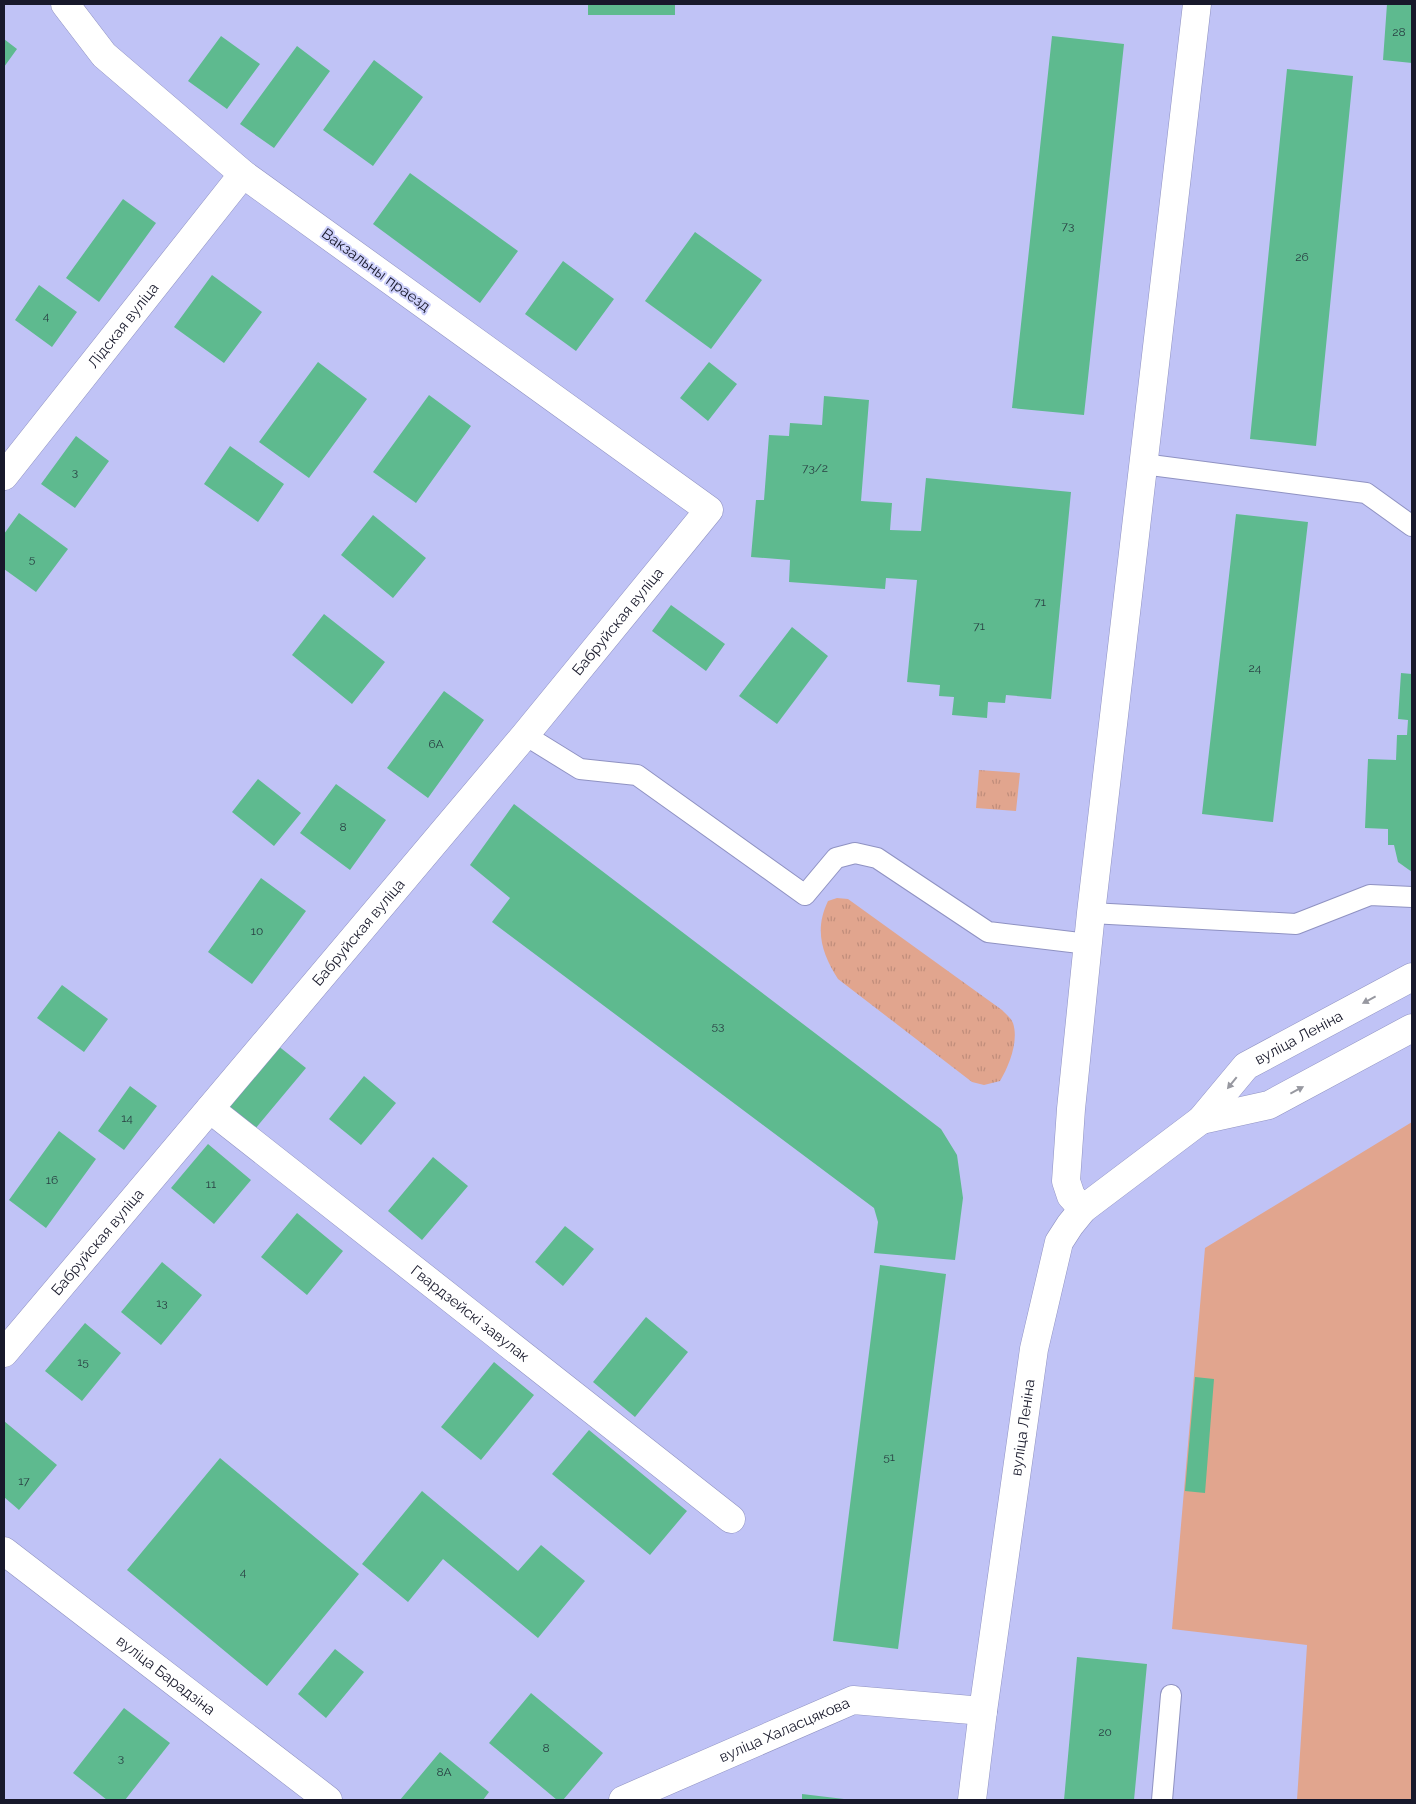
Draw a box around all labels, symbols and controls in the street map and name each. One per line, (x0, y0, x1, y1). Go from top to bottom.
house number: 28 (1392, 25, 1406, 39)
house number: 73 (1062, 219, 1074, 233)
street label: Вакзальны праезд (318, 225, 434, 316)
house number: 26 (1295, 250, 1309, 264)
street label: Лідская вуліца (84, 279, 162, 372)
house number: 4 (43, 309, 50, 323)
house number: 73/2 (802, 461, 828, 475)
house number: 3 (72, 465, 78, 479)
house number: 5 (29, 552, 36, 566)
street label: Бабруйская вуліца (569, 564, 667, 679)
house number: 71 (1034, 595, 1046, 609)
house number: 71 (973, 619, 985, 633)
house number: 24 (1249, 661, 1262, 675)
house number: 6А (428, 737, 444, 751)
house number: 8 (339, 820, 347, 834)
street label: Бабруйская вуліца (308, 876, 409, 989)
house number: 10 (251, 924, 263, 938)
one-way arrow (1362, 996, 1377, 1004)
street label: вуліца Леніна (1252, 1007, 1346, 1069)
house number: 53 (712, 1019, 724, 1033)
one-way arrow (1226, 1077, 1237, 1090)
one-way arrow (1290, 1085, 1304, 1094)
house number: 14 (121, 1111, 133, 1125)
house number: 16 (46, 1173, 58, 1187)
house number: 11 (206, 1177, 216, 1191)
street label: Бабруйская вуліца (47, 1185, 147, 1299)
street label: Гвардзейскі завулак (407, 1262, 533, 1366)
house number: 13 (156, 1296, 168, 1310)
house number: 15 (77, 1355, 89, 1369)
street label: вуліца Леніна (1007, 1378, 1039, 1477)
house number: 51 (883, 1450, 895, 1464)
house number: 17 (18, 1474, 30, 1488)
house number: 4 (240, 1565, 247, 1579)
street label: вуліца Барадзіна (113, 1632, 219, 1719)
street label: вуліца Халасцякова (716, 1694, 852, 1766)
house number: 20 (1098, 1725, 1112, 1739)
house number: 8 (542, 1741, 550, 1755)
house number: 3 (118, 1751, 124, 1765)
house number: 8А (436, 1765, 452, 1779)

